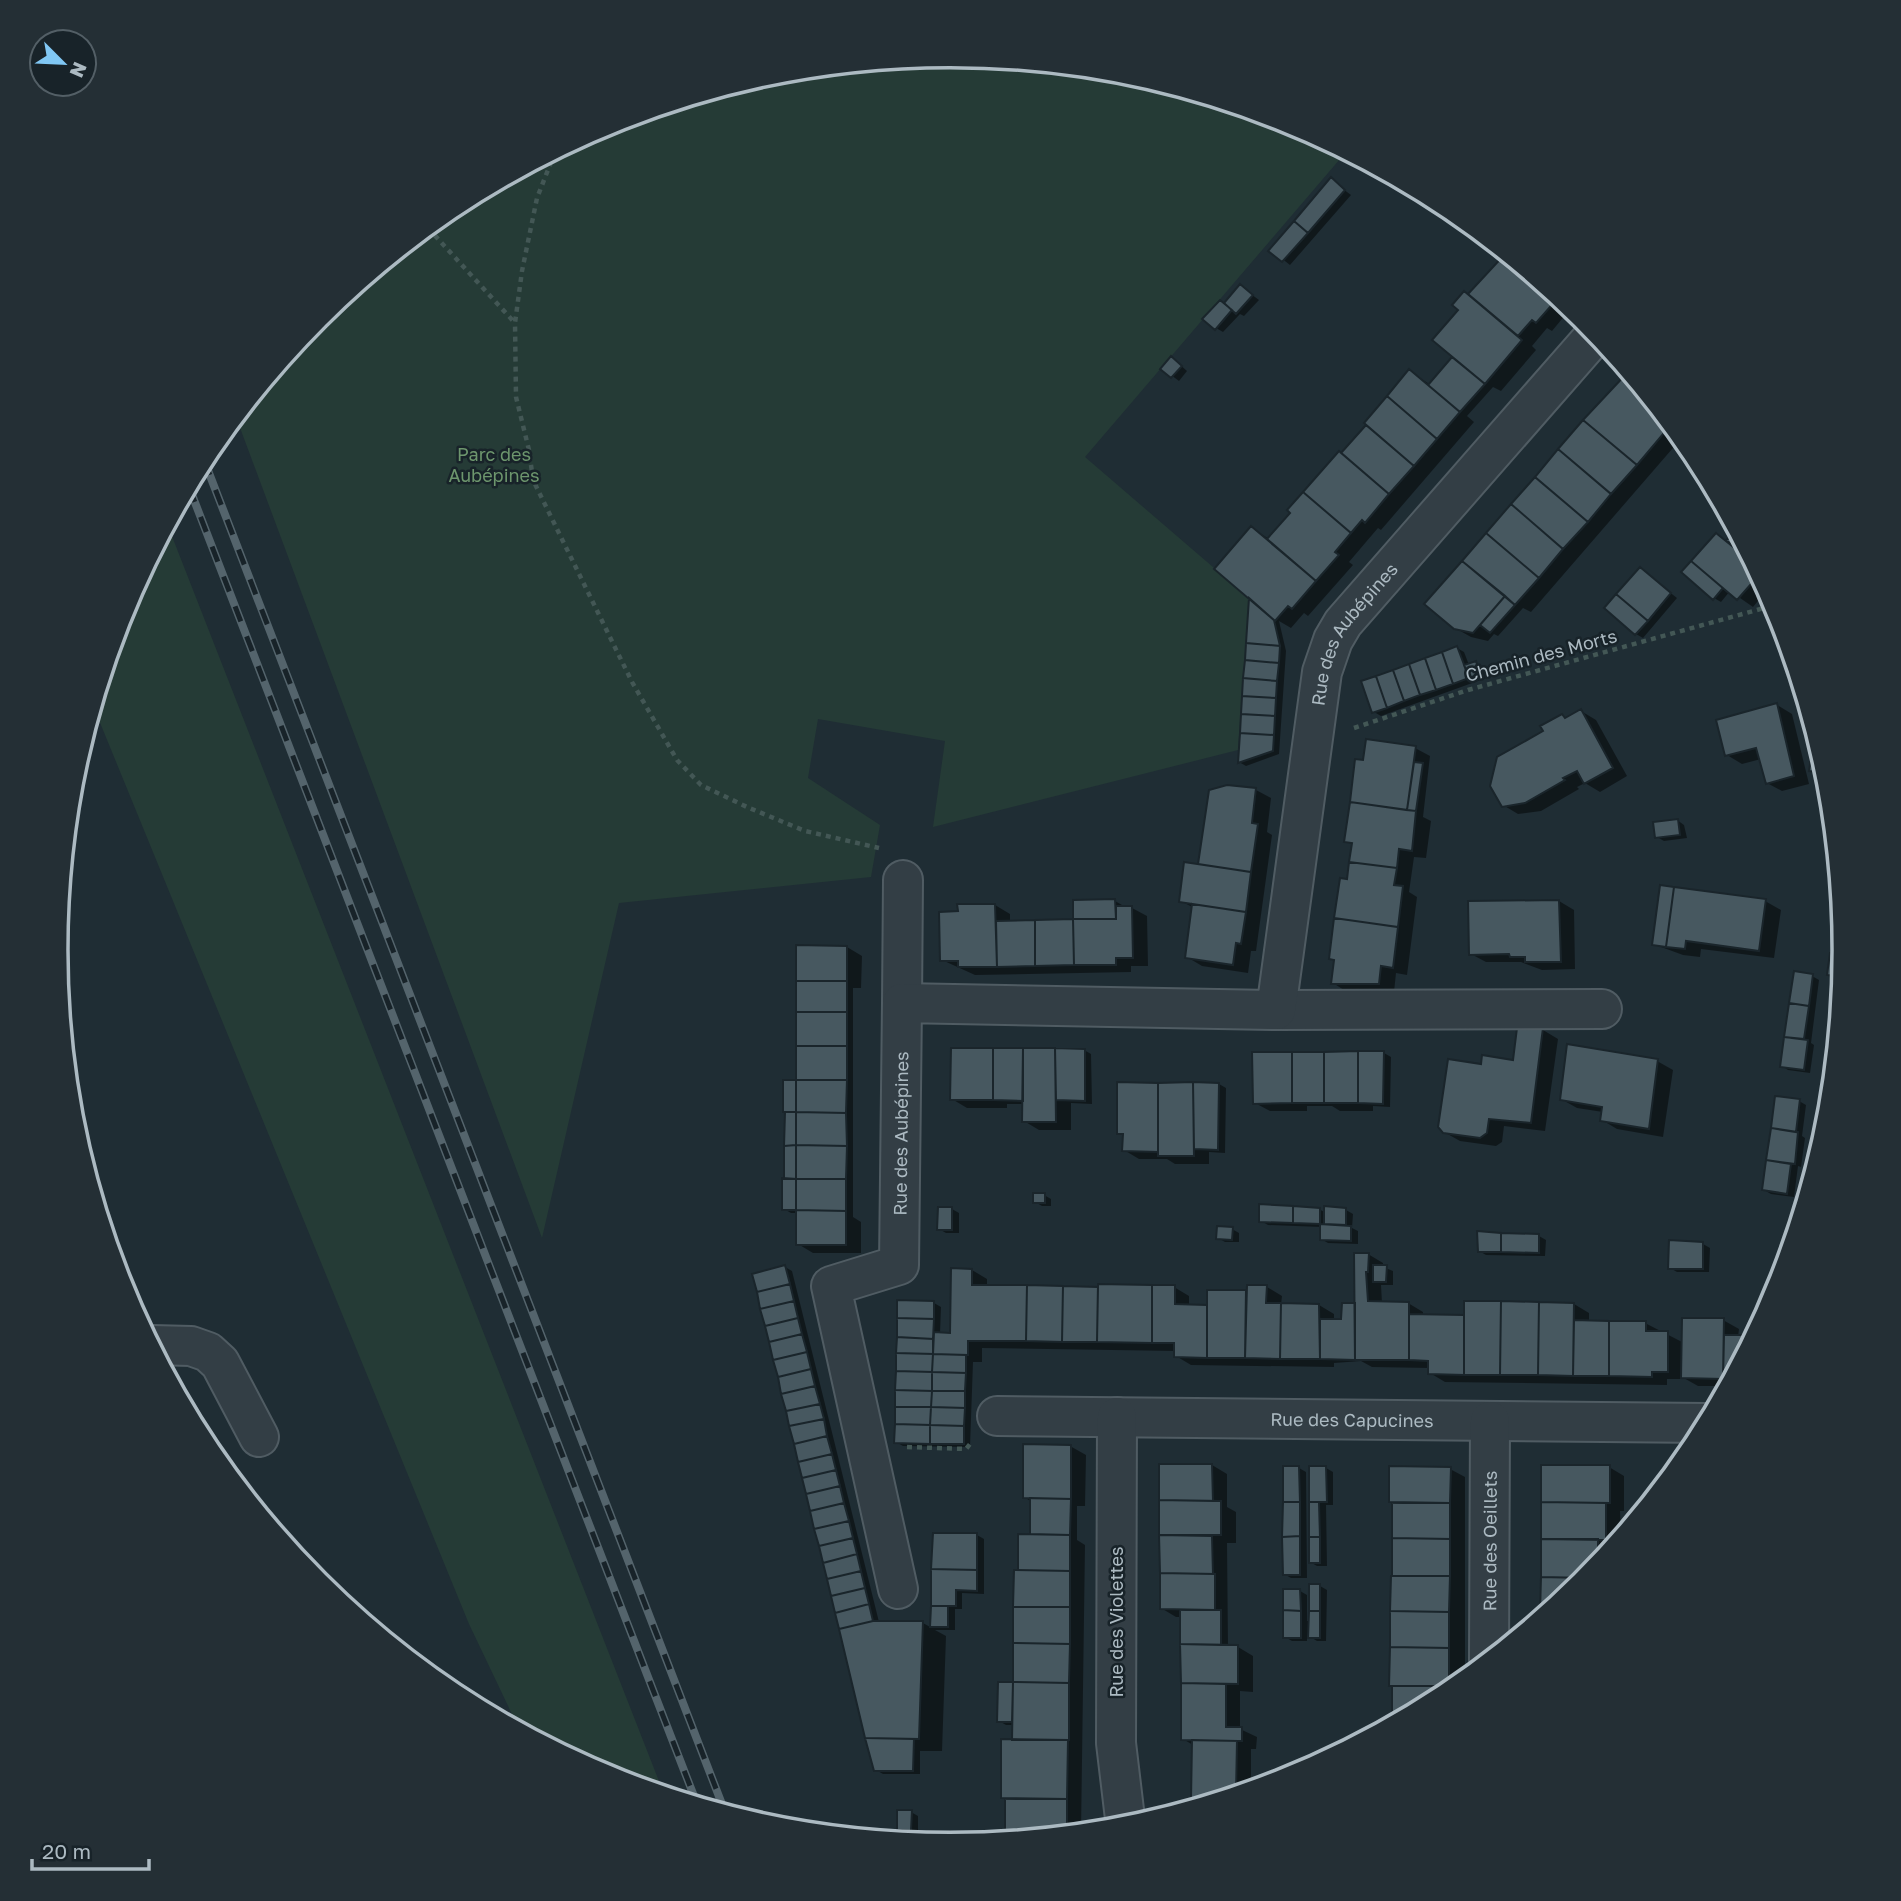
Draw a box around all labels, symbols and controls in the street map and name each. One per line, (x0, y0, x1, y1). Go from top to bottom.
north arrow (28, 28, 98, 98)
text: N (66, 59, 92, 81)
park label: Parc des Aubépines (448, 443, 540, 486)
street label: Rue des Aubépines (1307, 558, 1402, 707)
street label: Chemin des Morts (1463, 624, 1619, 686)
street label: Rue des Aubépines (889, 1051, 912, 1216)
street label: Rue des Capucines (1270, 1408, 1434, 1431)
street label: Rue des Oeillets (1478, 1471, 1501, 1611)
street label: Rue des Violettes (1105, 1546, 1127, 1698)
scale bar (32, 1828, 149, 1872)
text: 20 m (42, 1838, 91, 1864)

